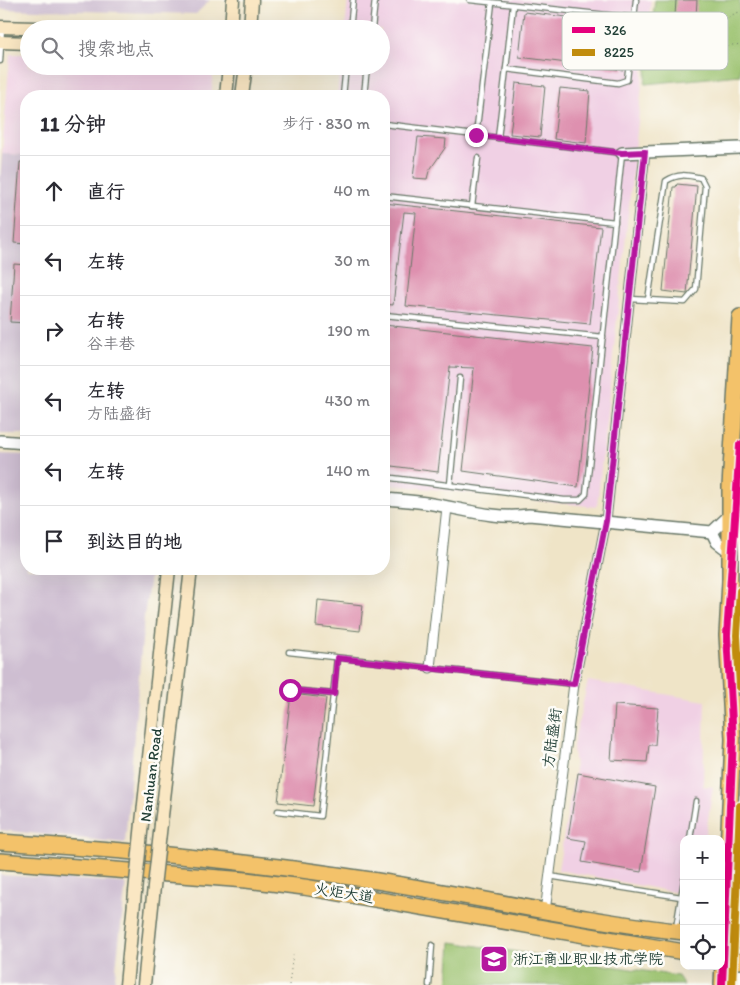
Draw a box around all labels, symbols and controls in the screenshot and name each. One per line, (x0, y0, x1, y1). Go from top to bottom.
legend (562, 12, 728, 70)
search box (20, 20, 390, 75)
text: 326 (604, 22, 626, 39)
icon: search (38, 34, 66, 62)
text: 搜索地点 (78, 37, 154, 60)
text: 8225 (604, 44, 634, 61)
text: 11 分钟 (40, 111, 106, 136)
text: 步行 · 830 m (283, 114, 370, 133)
route end (465, 124, 488, 147)
icon: ahead (40, 177, 68, 205)
text: 直行 (87, 180, 125, 203)
text: 40 m (333, 181, 370, 200)
icon: left (40, 247, 68, 275)
text: 左转 (87, 250, 125, 273)
text: 30 m (334, 251, 370, 270)
text: 右转 (87, 309, 125, 332)
icon: right (40, 317, 68, 345)
text: 190 m (327, 321, 370, 340)
text: 谷丰巷 (87, 334, 135, 353)
text: 左转 (87, 379, 125, 402)
icon: left (40, 387, 68, 415)
text: 430 m (325, 391, 370, 410)
text: 方陆盛街 (87, 404, 151, 423)
icon: left (40, 457, 68, 485)
text: 左转 (87, 460, 125, 483)
text: 140 m (326, 461, 370, 480)
icon: arrive (40, 527, 68, 555)
text: 到达目的地 (87, 530, 182, 553)
route start (279, 679, 302, 702)
street label: 方陆盛街 (539, 707, 565, 769)
street label: Nanhuan Road (136, 726, 166, 823)
map controls (680, 835, 725, 970)
button: + (680, 835, 725, 880)
street label: 火炬大道 (313, 879, 375, 907)
button: − (680, 880, 725, 925)
button: locate (680, 925, 725, 970)
school or university icon: 浙江商业职业技术学院 (479, 944, 509, 974)
place label: 浙江商业职业技术学院 (513, 950, 663, 968)

